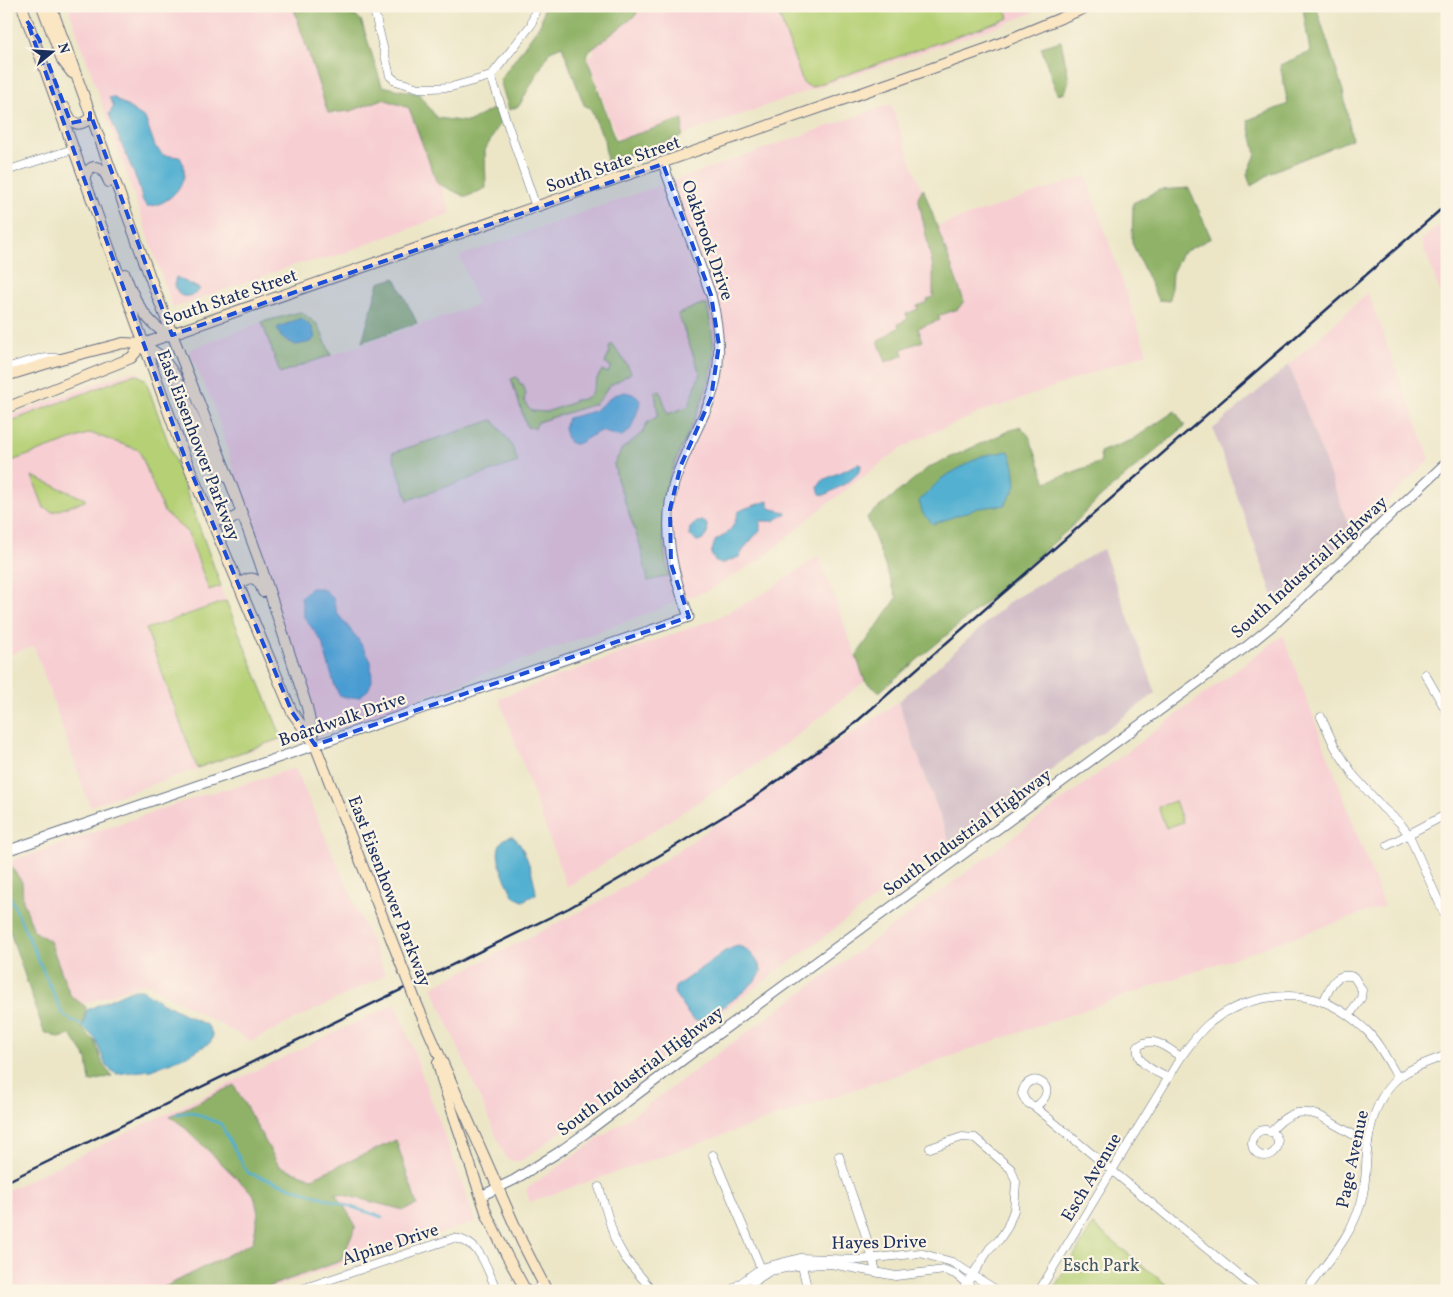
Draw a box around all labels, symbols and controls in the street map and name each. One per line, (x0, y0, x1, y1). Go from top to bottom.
north arrow (28, 28, 78, 78)
text: N (52, 41, 74, 56)
street label: South State Street (543, 131, 684, 200)
street label: Oakbrook Drive (674, 177, 739, 304)
street label: South State Street (160, 264, 301, 333)
street label: East Eisenhower Parkway (150, 346, 246, 545)
street label: South Industrial Highway (1226, 491, 1394, 645)
street label: Boardwalk Drive (275, 687, 409, 754)
street label: South Industrial Highway (878, 763, 1058, 903)
street label: East Eisenhower Parkway (341, 792, 437, 991)
street label: South Industrial Highway (552, 1001, 730, 1143)
street label: Page Avenue (1331, 1108, 1376, 1211)
street label: Esch Avenue (1056, 1129, 1129, 1227)
street label: Alpine Drive (339, 1218, 442, 1273)
street label: Hayes Drive (831, 1230, 927, 1257)
park label: Esch Park (1062, 1254, 1140, 1279)

